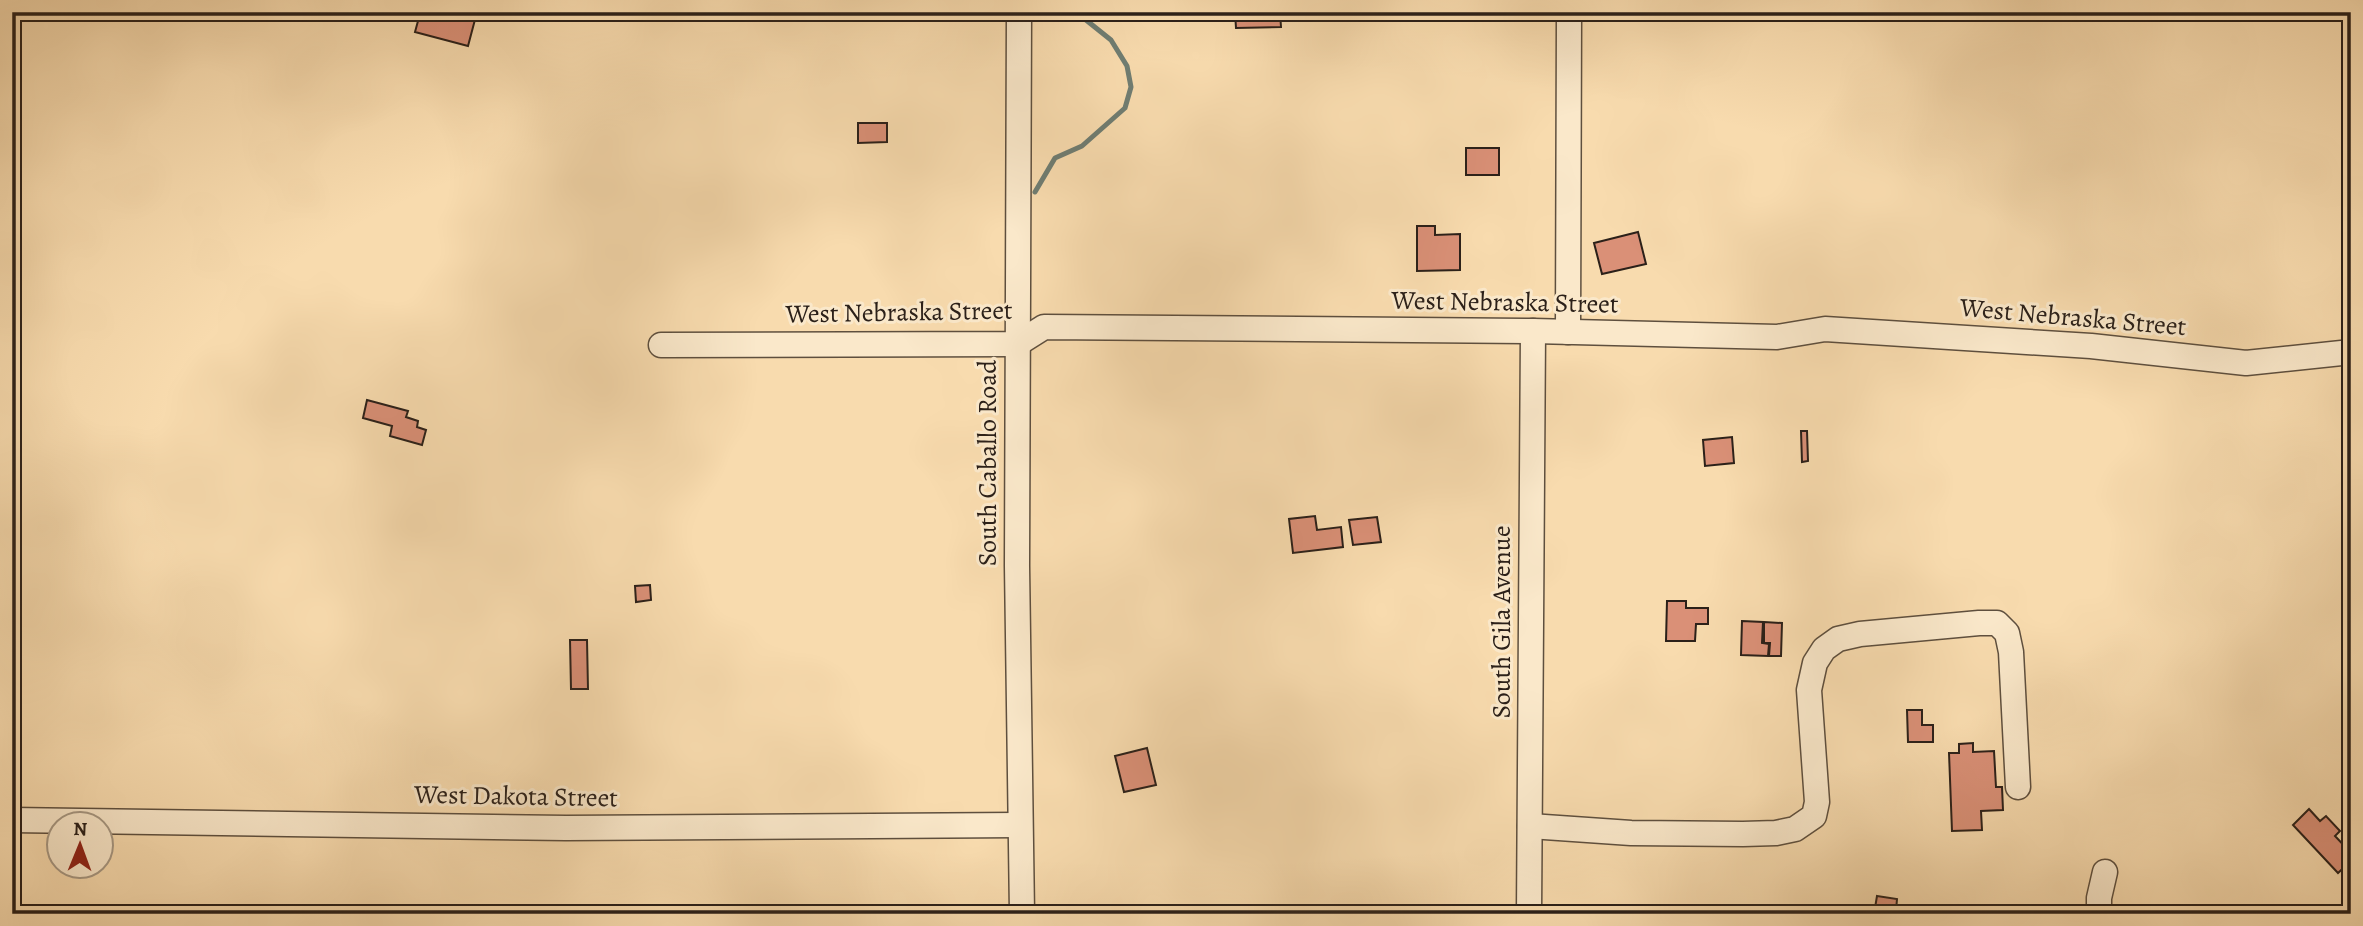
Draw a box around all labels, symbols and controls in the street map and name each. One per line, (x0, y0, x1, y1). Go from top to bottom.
street label: West Nebraska Street (1390, 283, 1619, 321)
street label: West Nebraska Street (1957, 290, 2188, 344)
street label: West Nebraska Street (784, 293, 1013, 331)
street label: South Caballo Road (970, 360, 1005, 566)
street label: South Gila Avenue (1484, 525, 1519, 719)
street label: West Dakota Street (413, 777, 619, 815)
north arrow (46, 810, 116, 880)
text: N (73, 816, 88, 842)

